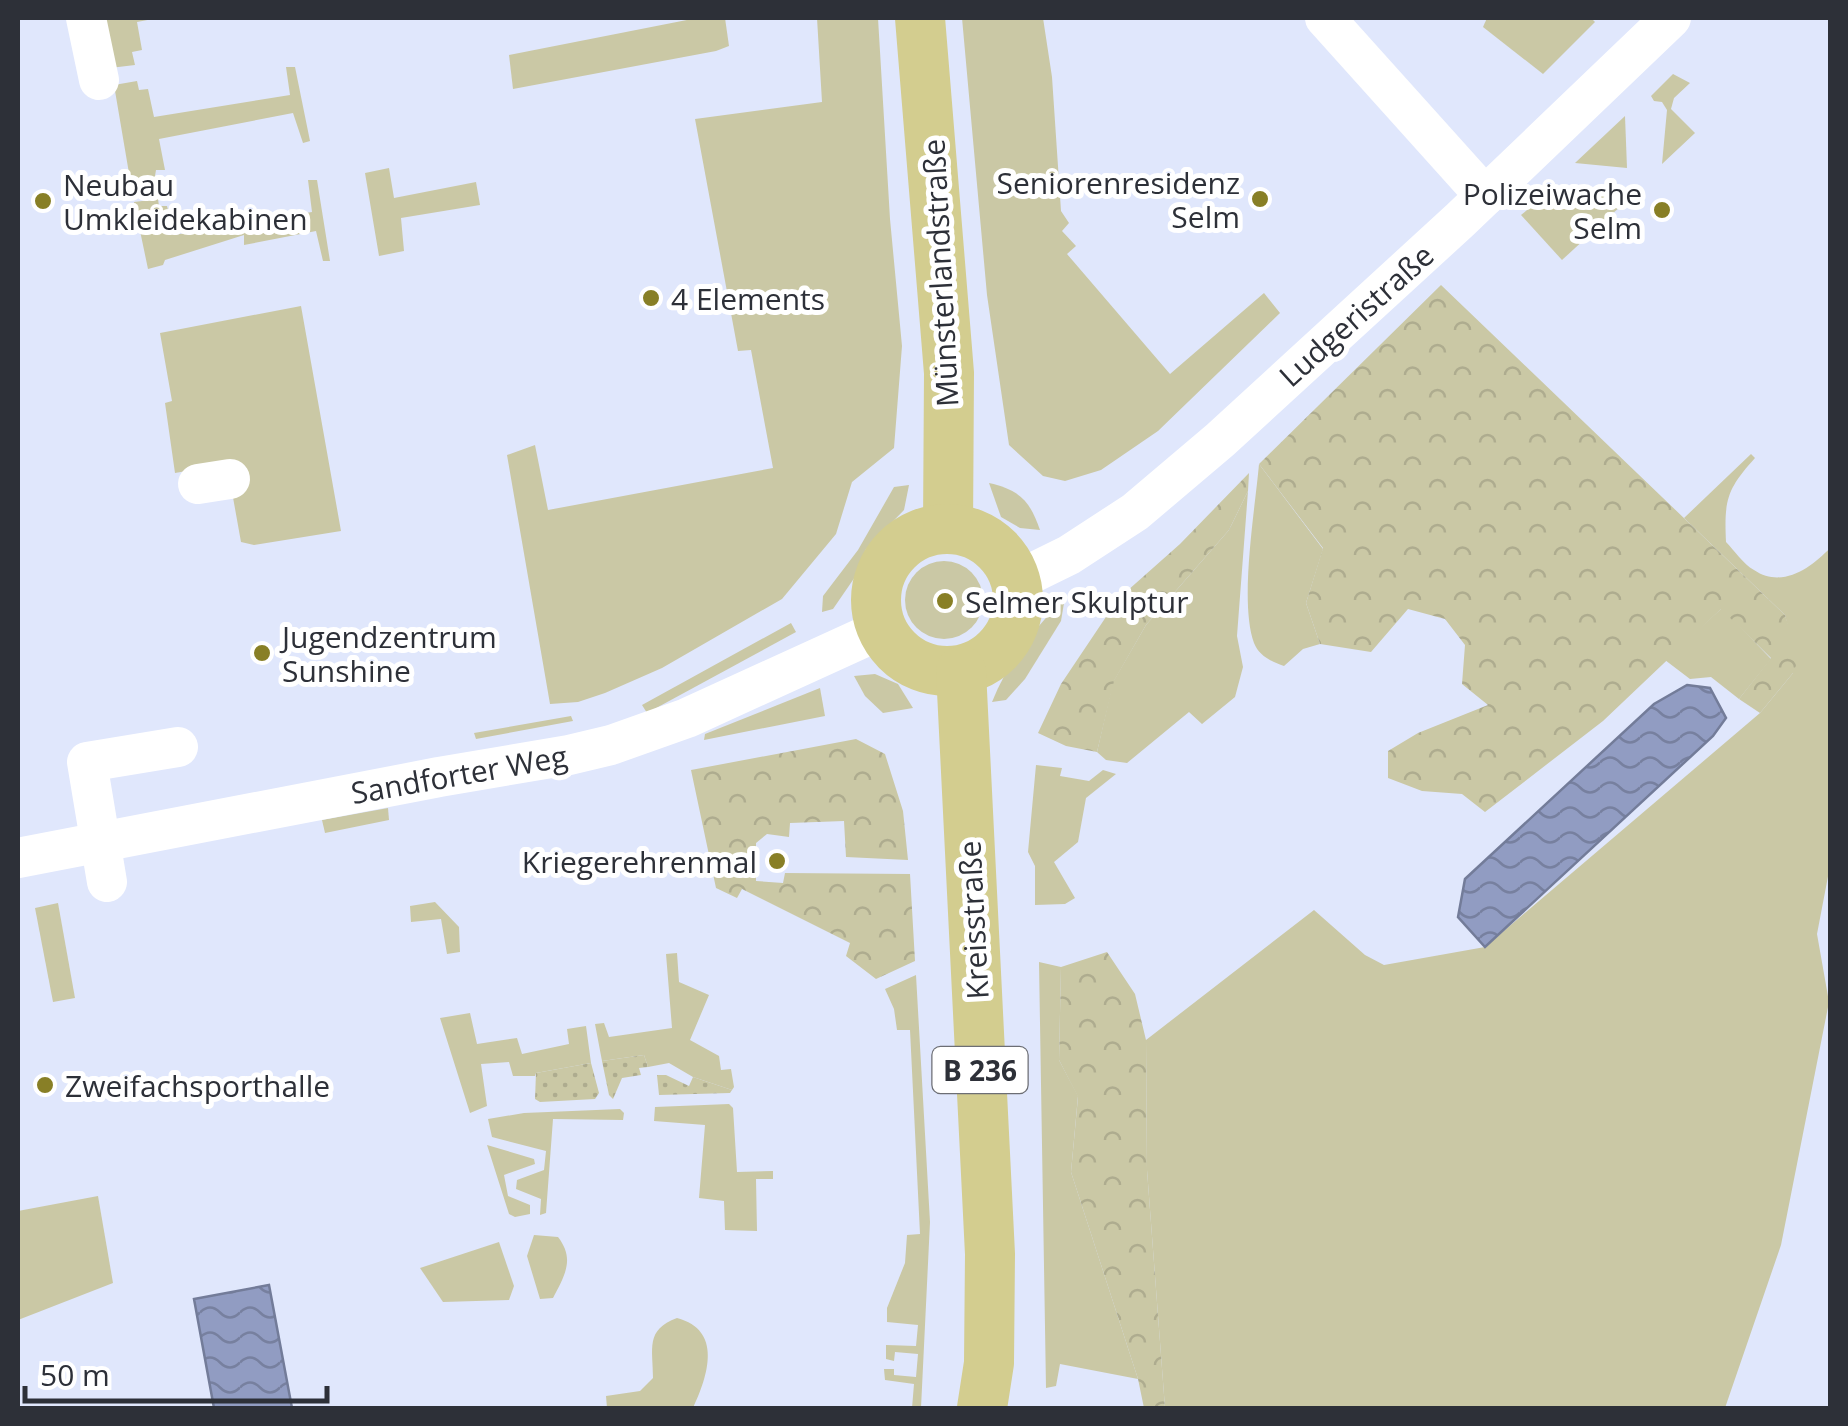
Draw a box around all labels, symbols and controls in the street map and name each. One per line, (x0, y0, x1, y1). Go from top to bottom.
street label: Münsterlandstraße (913, 138, 967, 408)
place label: Seniorenresidenz Selm (997, 162, 1240, 237)
place label: Neubau Umkleidekabinen (63, 164, 308, 239)
place label: Polizeiwache Selm (1463, 173, 1642, 248)
marker: Seniorenresidenz Selm (1249, 188, 1271, 210)
marker: Neubau Umkleidekabinen (32, 190, 54, 212)
marker: Polizeiwache Selm (1651, 199, 1673, 221)
street label: Ludgeristraße (1270, 235, 1442, 395)
place label: 4 Elements (671, 278, 825, 319)
marker: 4 Elements (640, 287, 662, 309)
place label: Selmer Skulptur (965, 581, 1188, 622)
marker: Selmer Skulptur (934, 590, 956, 612)
place label: Jugendzentrum Sunshine (279, 616, 497, 691)
marker: Jugendzentrum Sunshine (251, 642, 273, 664)
street label: Sandforter Weg (348, 735, 570, 813)
street label: Kreisstraße (948, 840, 998, 1000)
place label: Kriegerehrenmal (522, 841, 757, 882)
marker: Kriegerehrenmal (766, 850, 788, 872)
road number: B 236 (932, 1047, 1028, 1093)
place label: Zweifachsporthalle (65, 1065, 330, 1106)
marker: Zweifachsporthalle (34, 1074, 56, 1096)
scale bar (25, 1341, 328, 1403)
text: 50 m (40, 1354, 110, 1395)

